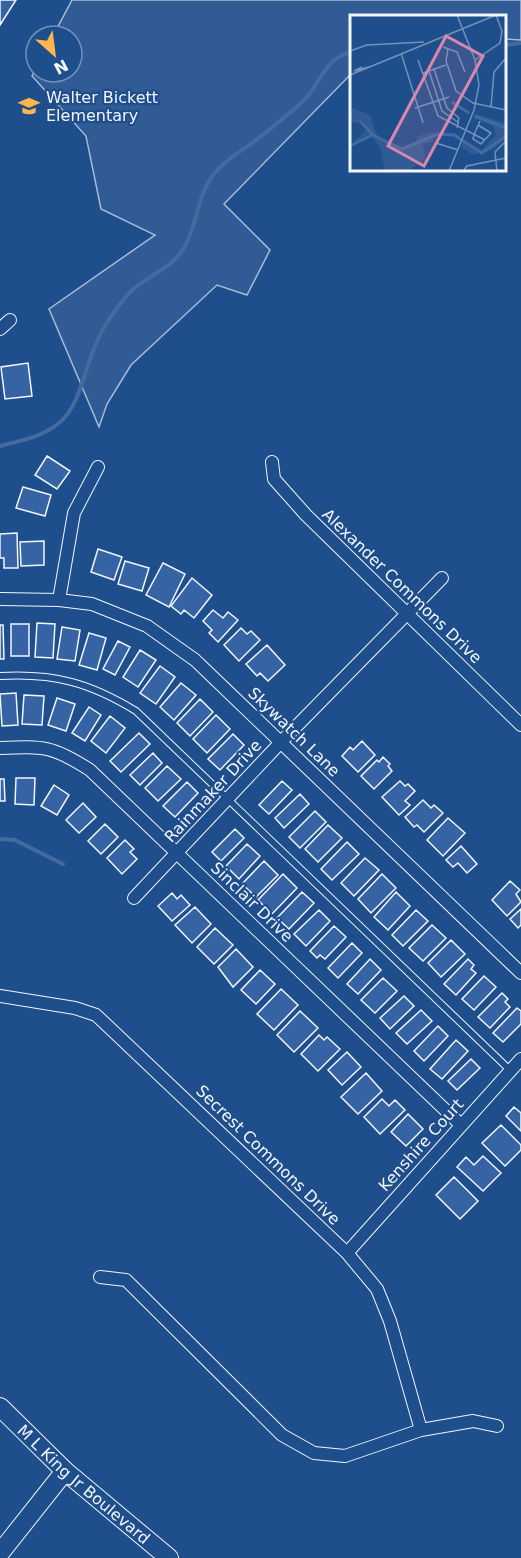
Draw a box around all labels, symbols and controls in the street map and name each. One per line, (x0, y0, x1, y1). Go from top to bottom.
inset map (350, 15, 506, 171)
north arrow (24, 24, 84, 84)
text: N (50, 55, 71, 78)
place label: Walter Bickett Elementary (46, 88, 158, 125)
school or university icon: Walter Bickett Elementary (17, 94, 41, 118)
street label: Alexander Commons Drive (318, 505, 486, 667)
street label: Skywatch Lane (244, 683, 344, 781)
street label: Rainmaker Drive (161, 736, 265, 846)
street label: Sinclair Drive (207, 858, 297, 946)
street label: Secrest Commons Drive (192, 1081, 344, 1229)
street label: Kenshire Court (375, 1095, 467, 1195)
street label: M L King Jr Boulevard (14, 1420, 154, 1548)

